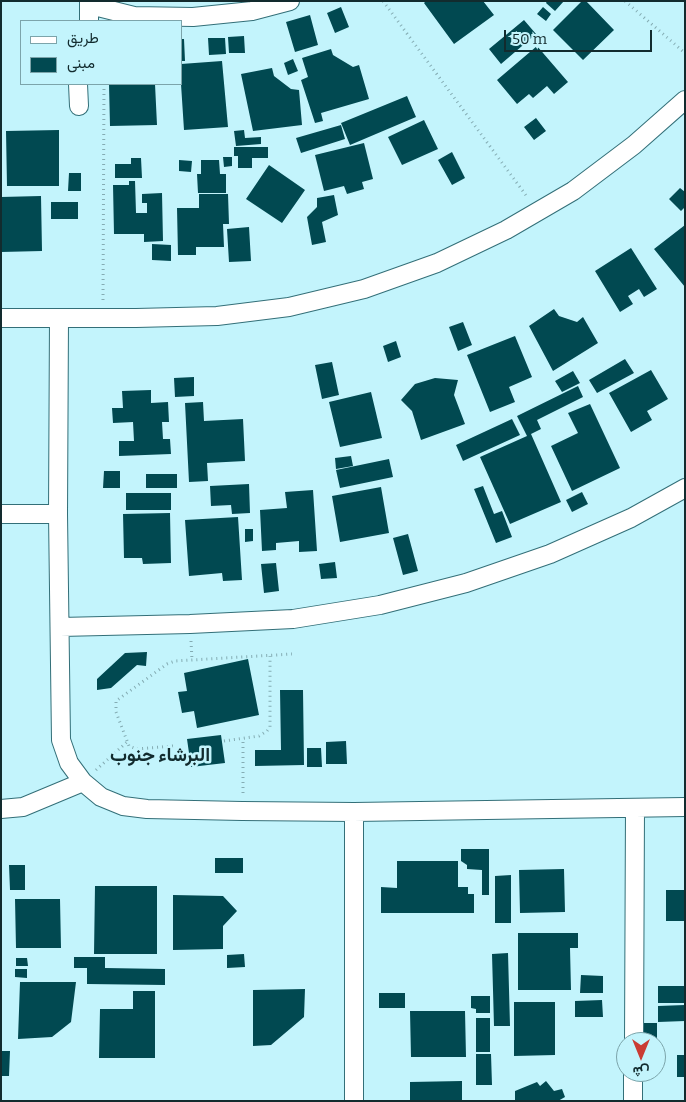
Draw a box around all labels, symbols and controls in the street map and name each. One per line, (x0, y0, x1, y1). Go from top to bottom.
legend (20, 20, 182, 85)
scale bar (506, 20, 654, 52)
text: طريق (67, 29, 99, 47)
text: 50 m (512, 30, 547, 48)
text: مبنى (67, 54, 95, 72)
district label: البرشاء جنوب (110, 745, 210, 767)
north arrow (616, 1032, 666, 1082)
text: ش (633, 1063, 649, 1080)

